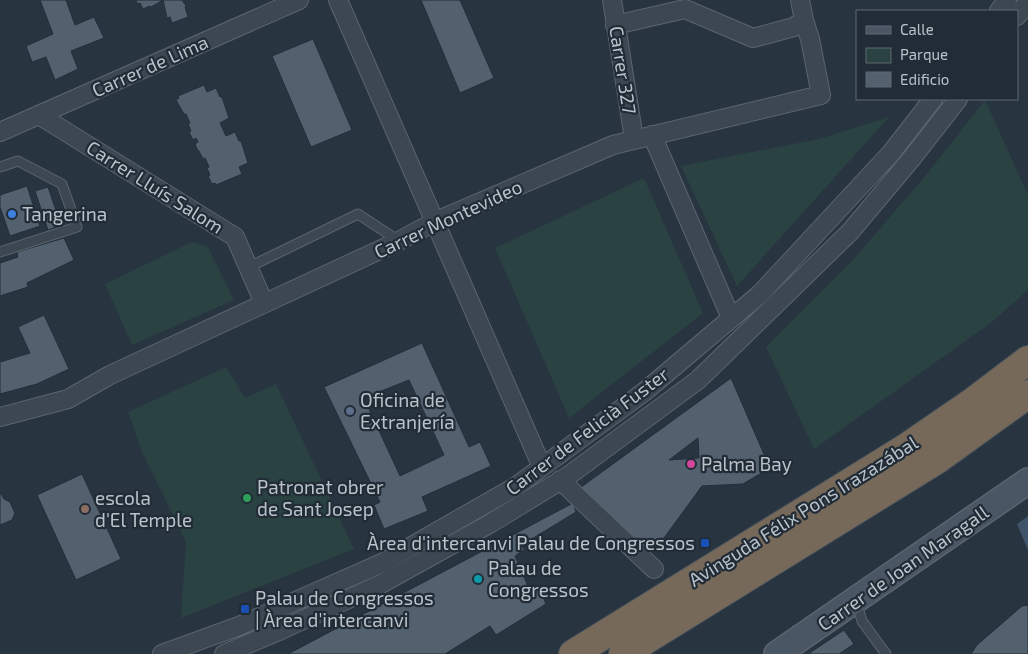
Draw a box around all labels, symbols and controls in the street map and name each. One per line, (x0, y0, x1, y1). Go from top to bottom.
legend (856, 10, 1018, 100)
text: Calle (900, 20, 934, 38)
street label: Carrer 327 (605, 24, 642, 116)
street label: Carrer de Lima (88, 30, 211, 101)
text: Parque (900, 45, 948, 63)
text: Edificio (900, 70, 949, 88)
street label: Carrer Lluís Salom (83, 135, 228, 238)
street label: Carrer Montevideo (370, 174, 525, 263)
place label: Tangerina (22, 202, 107, 225)
marker: Tangerina (6, 208, 18, 220)
street label: Carrer de Felicià Fuster (501, 362, 673, 499)
place label: Oficina de Extranjería (360, 388, 455, 433)
marker: Oficina de Extranjería (344, 405, 356, 417)
street label: Avinguda Félix Pons Irazazábal (684, 430, 922, 591)
place label: Palma Bay (701, 452, 792, 475)
marker: Palma Bay (685, 458, 697, 470)
place label: Patronat obrer de Sant Josep (257, 475, 384, 520)
place label: escola d'El Temple (95, 486, 192, 531)
marker: Patronat obrer de Sant Josep (241, 492, 253, 504)
street label: Carrer de Joan Maragall (813, 500, 993, 635)
marker: escola d'El Temple (79, 503, 91, 515)
place label: Àrea d'intercanvi Palau de Congressos (367, 531, 695, 554)
marker: Àrea d'intercanvi Palau de Congressos (699, 537, 711, 549)
place label: Palau de Congressos (488, 556, 589, 601)
marker: Palau de Congressos (472, 573, 484, 585)
place label: Palau de Congressos | Àrea d'intercanvi (255, 586, 434, 631)
marker: Palau de Congressos | Àrea d'intercanvi (239, 603, 251, 615)

